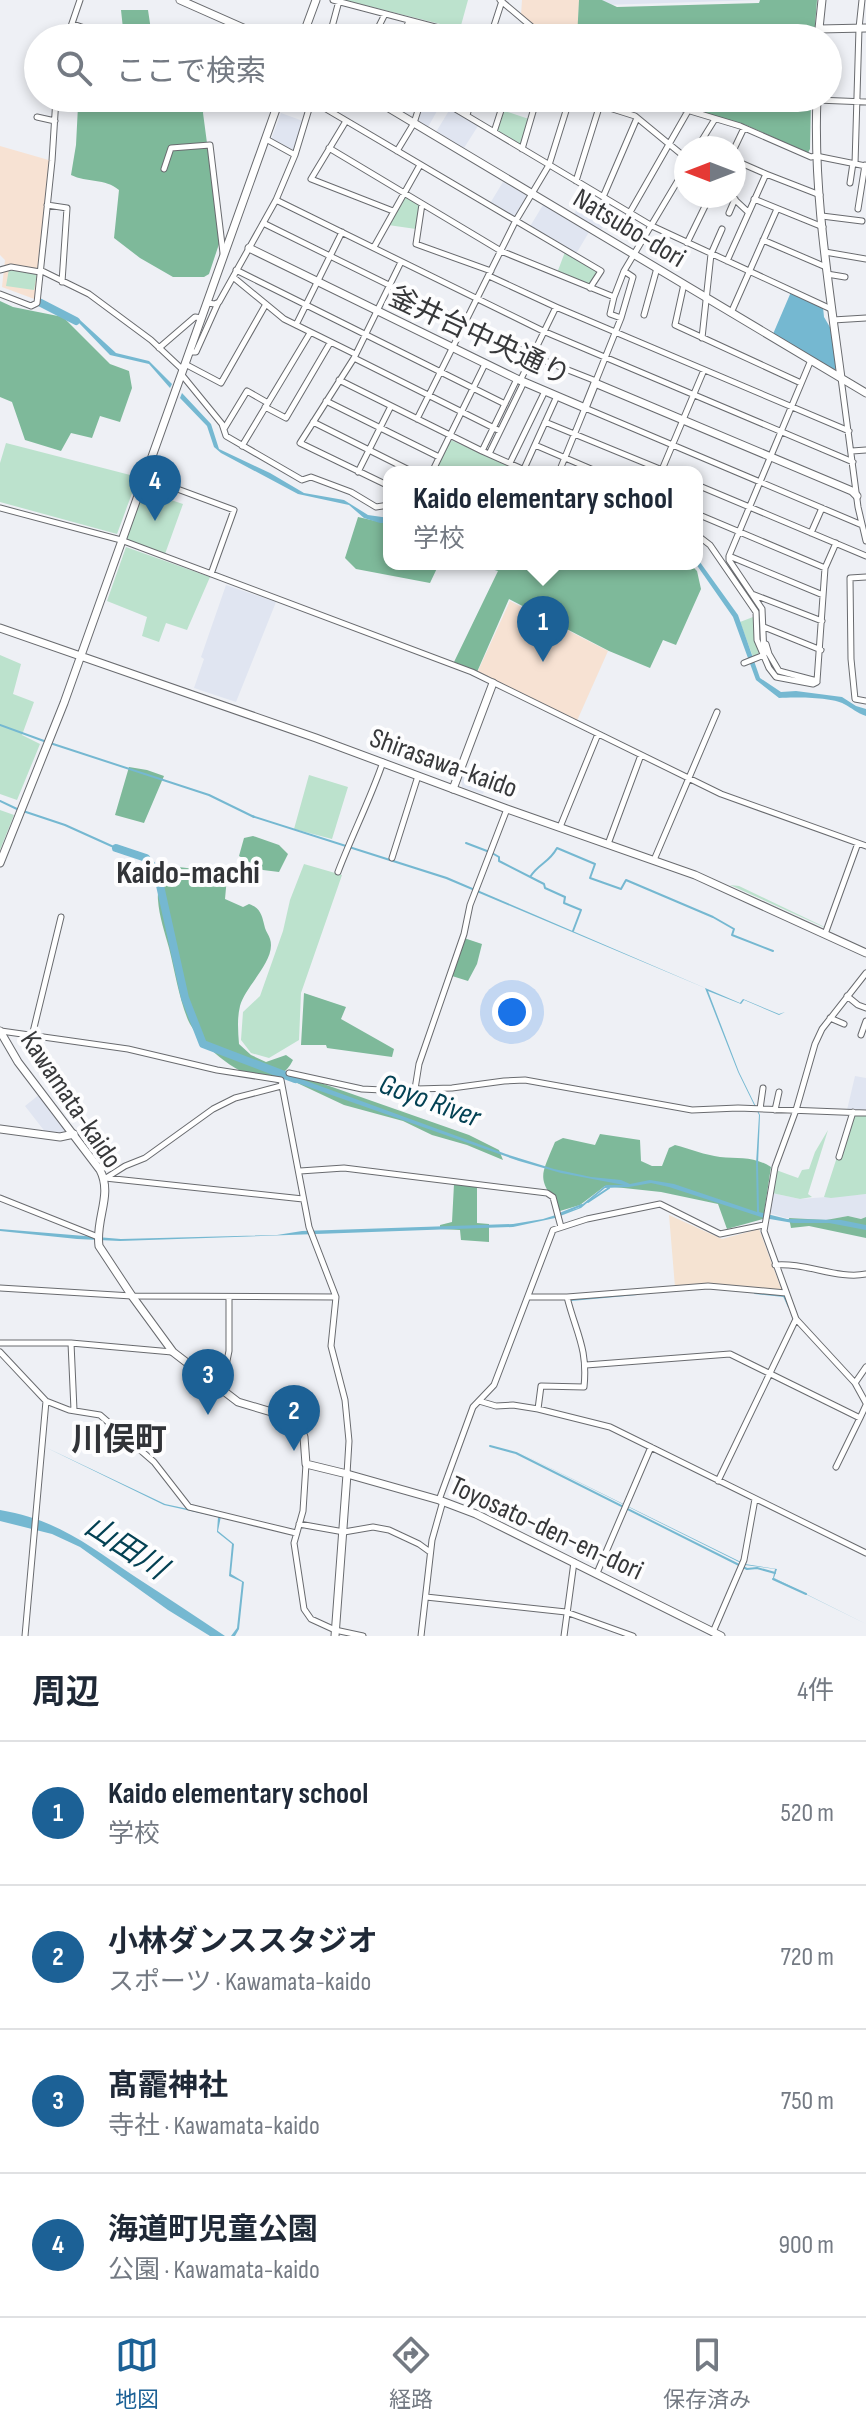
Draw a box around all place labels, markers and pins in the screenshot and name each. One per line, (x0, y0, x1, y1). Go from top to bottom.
pin: 4 (129, 455, 181, 521)
pin: 1 (517, 596, 569, 662)
pin: 3 (182, 1349, 234, 1415)
pin: 2 (268, 1385, 320, 1451)

